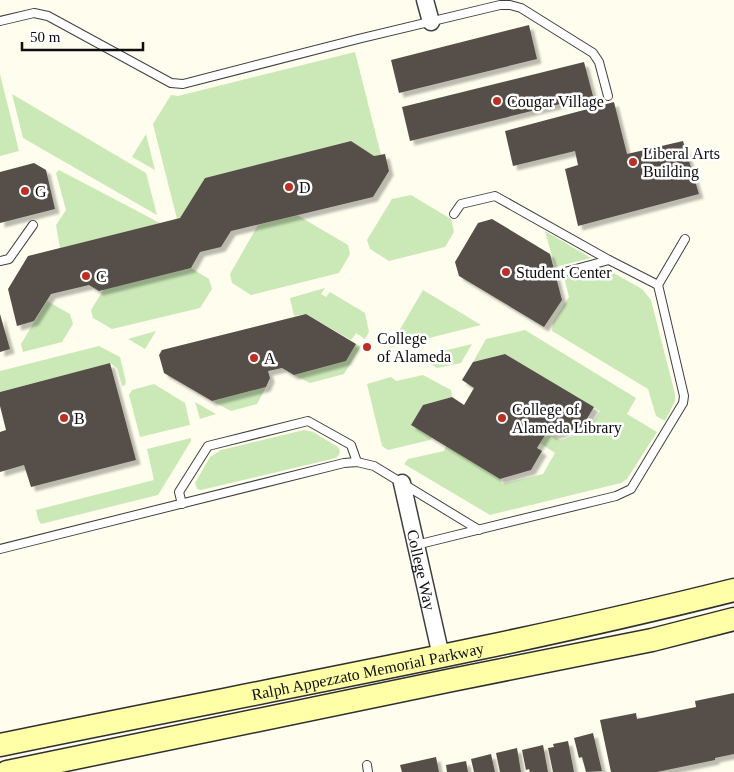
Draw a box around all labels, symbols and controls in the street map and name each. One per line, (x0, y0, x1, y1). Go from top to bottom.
scale bar (22, 20, 144, 52)
text: 50 m (30, 29, 61, 45)
place label: Cougar Village (507, 93, 604, 111)
marker: Cougar Village (491, 95, 503, 107)
place label: Liberal Arts Building (643, 145, 720, 181)
marker: Liberal Arts Building (627, 156, 639, 168)
place label: D (299, 179, 311, 196)
marker: D (283, 181, 295, 193)
place label: G (35, 183, 47, 200)
marker: G (19, 185, 31, 197)
place label: Student Center (516, 264, 612, 281)
marker: Student Center (500, 266, 512, 278)
place label: C (96, 268, 107, 285)
marker: C (80, 270, 92, 282)
place label: College of Alameda (377, 330, 451, 365)
marker: College of Alameda (361, 341, 373, 353)
place label: A (264, 350, 276, 367)
marker: A (248, 352, 260, 364)
place label: College of Alameda Library (512, 401, 622, 437)
place label: B (74, 410, 85, 427)
marker: B (58, 412, 70, 424)
marker: College of Alameda Library (496, 412, 508, 424)
street label: College Way (404, 528, 438, 612)
street label: Ralph Appezzato Memorial Parkway (250, 639, 486, 703)

